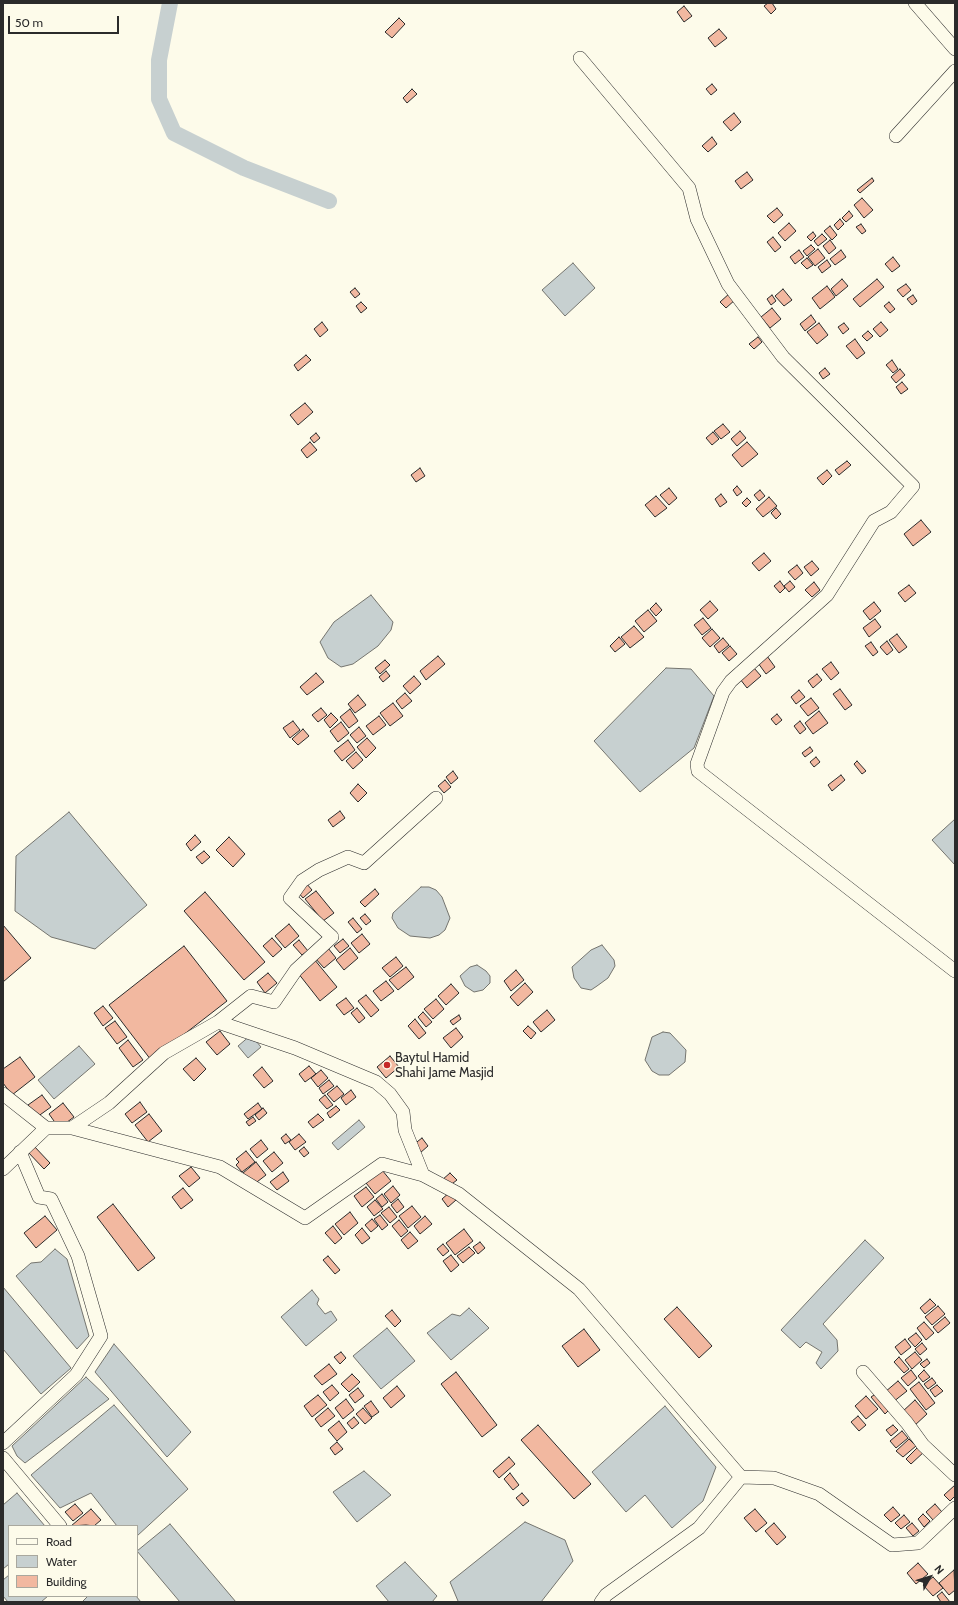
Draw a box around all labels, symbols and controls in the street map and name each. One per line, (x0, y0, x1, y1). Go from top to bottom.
scale bar (10, 8, 121, 34)
text: 50 m (15, 15, 43, 30)
place label: Baytul Hamid Shahi Jame Masjid (395, 1050, 494, 1081)
marker: Baytul Hamid Shahi Jame Masjid (382, 1060, 392, 1070)
legend (8, 1525, 138, 1597)
text: Road (46, 1534, 72, 1549)
text: Water (46, 1554, 76, 1569)
north arrow (910, 1557, 950, 1597)
text: N (931, 1562, 947, 1577)
text: Building (46, 1574, 87, 1589)

